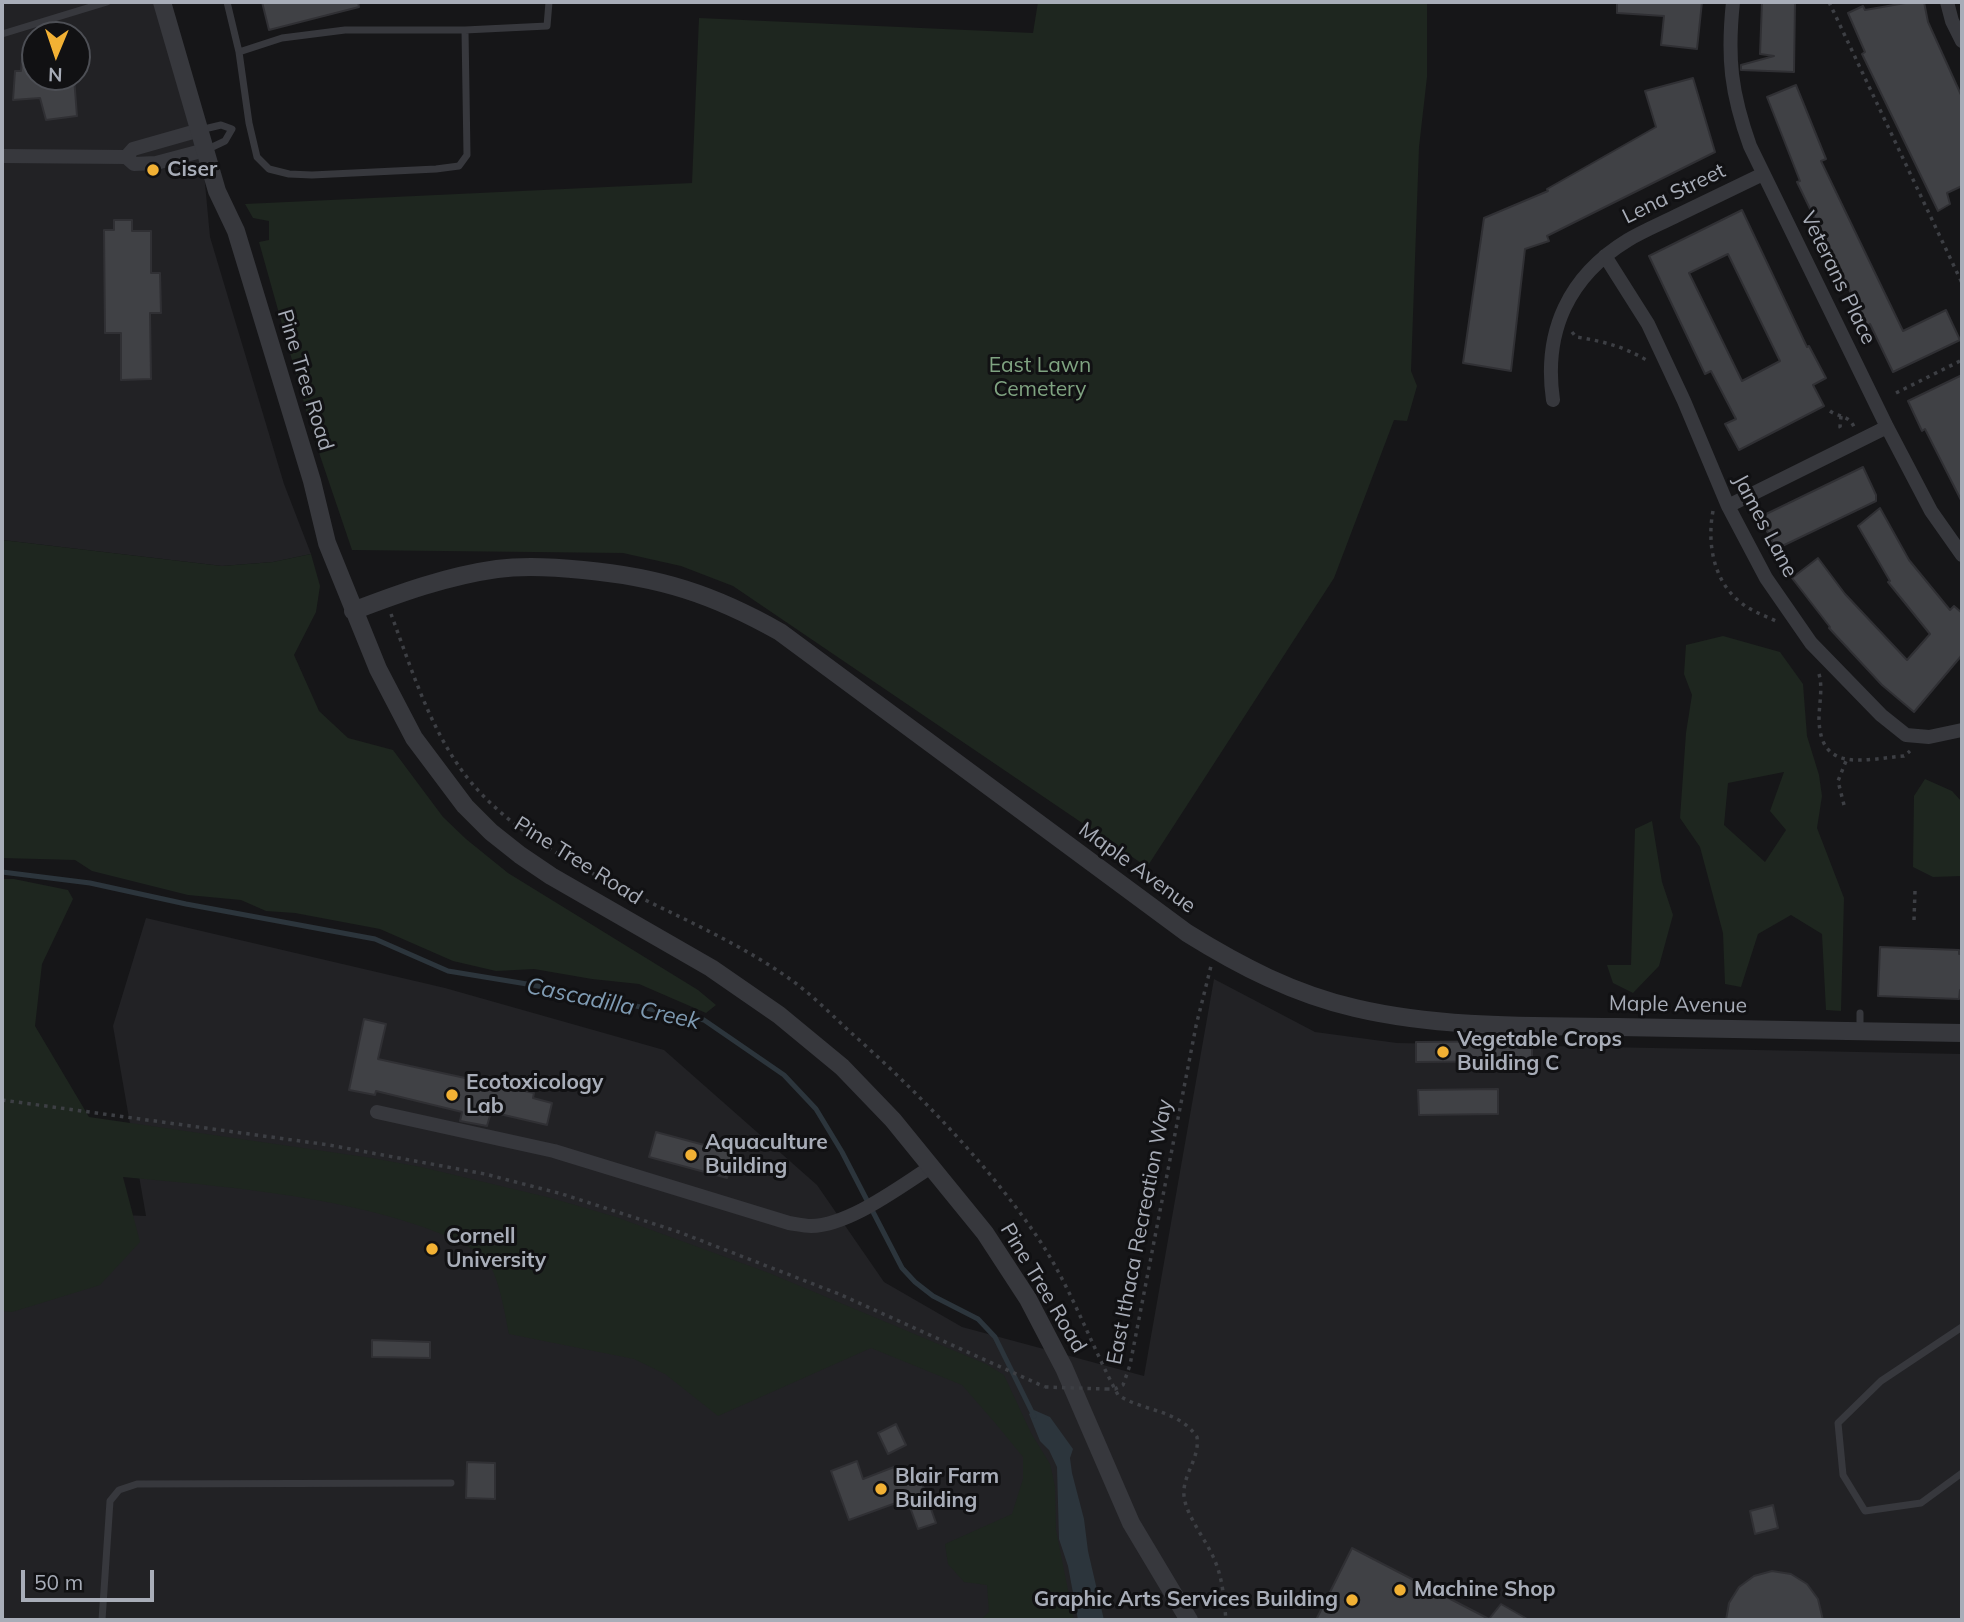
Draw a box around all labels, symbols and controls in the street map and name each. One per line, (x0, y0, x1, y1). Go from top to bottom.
north arrow (21, 21, 91, 91)
text: N (48, 63, 63, 87)
place label: Ciser (167, 157, 217, 183)
street label: Lena Street (1618, 158, 1730, 230)
marker: Ciser (145, 162, 161, 178)
street label: Veterans Place (1795, 207, 1881, 349)
street label: Pine Tree Road (272, 306, 338, 454)
park label: East Lawn Cemetery (989, 353, 1091, 403)
street label: James Lane (1727, 470, 1803, 582)
street label: Pine Tree Road (509, 812, 647, 910)
street label: Maple Avenue (1074, 817, 1200, 919)
water label: Cascadilla Creek (524, 972, 702, 1036)
street label: Maple Avenue (1609, 991, 1747, 1019)
place label: Vegetable Crops Building C (1457, 1027, 1622, 1077)
marker: Vegetable Crops Building C (1435, 1044, 1451, 1060)
place label: Ecotoxicology Lab (466, 1070, 603, 1120)
marker: Ecotoxicology Lab (444, 1087, 460, 1103)
street label: East Ithaca Recreation Way (1102, 1097, 1178, 1367)
place label: Aquaculture Building (705, 1130, 828, 1180)
marker: Aquaculture Building (683, 1147, 699, 1163)
street label: Pine Tree Road (995, 1219, 1091, 1357)
place label: Cornell University (446, 1224, 546, 1274)
marker: Cornell University (424, 1241, 440, 1257)
place label: Blair Farm Building (895, 1464, 999, 1514)
marker: Blair Farm Building (873, 1481, 889, 1497)
scale bar (24, 1556, 158, 1600)
text: 50 m (34, 1569, 83, 1595)
place label: Machine Shop (1414, 1577, 1556, 1603)
marker: Machine Shop (1392, 1582, 1408, 1598)
place label: Graphic Arts Services Building (1034, 1587, 1338, 1613)
marker: Graphic Arts Services Building (1344, 1592, 1360, 1608)

